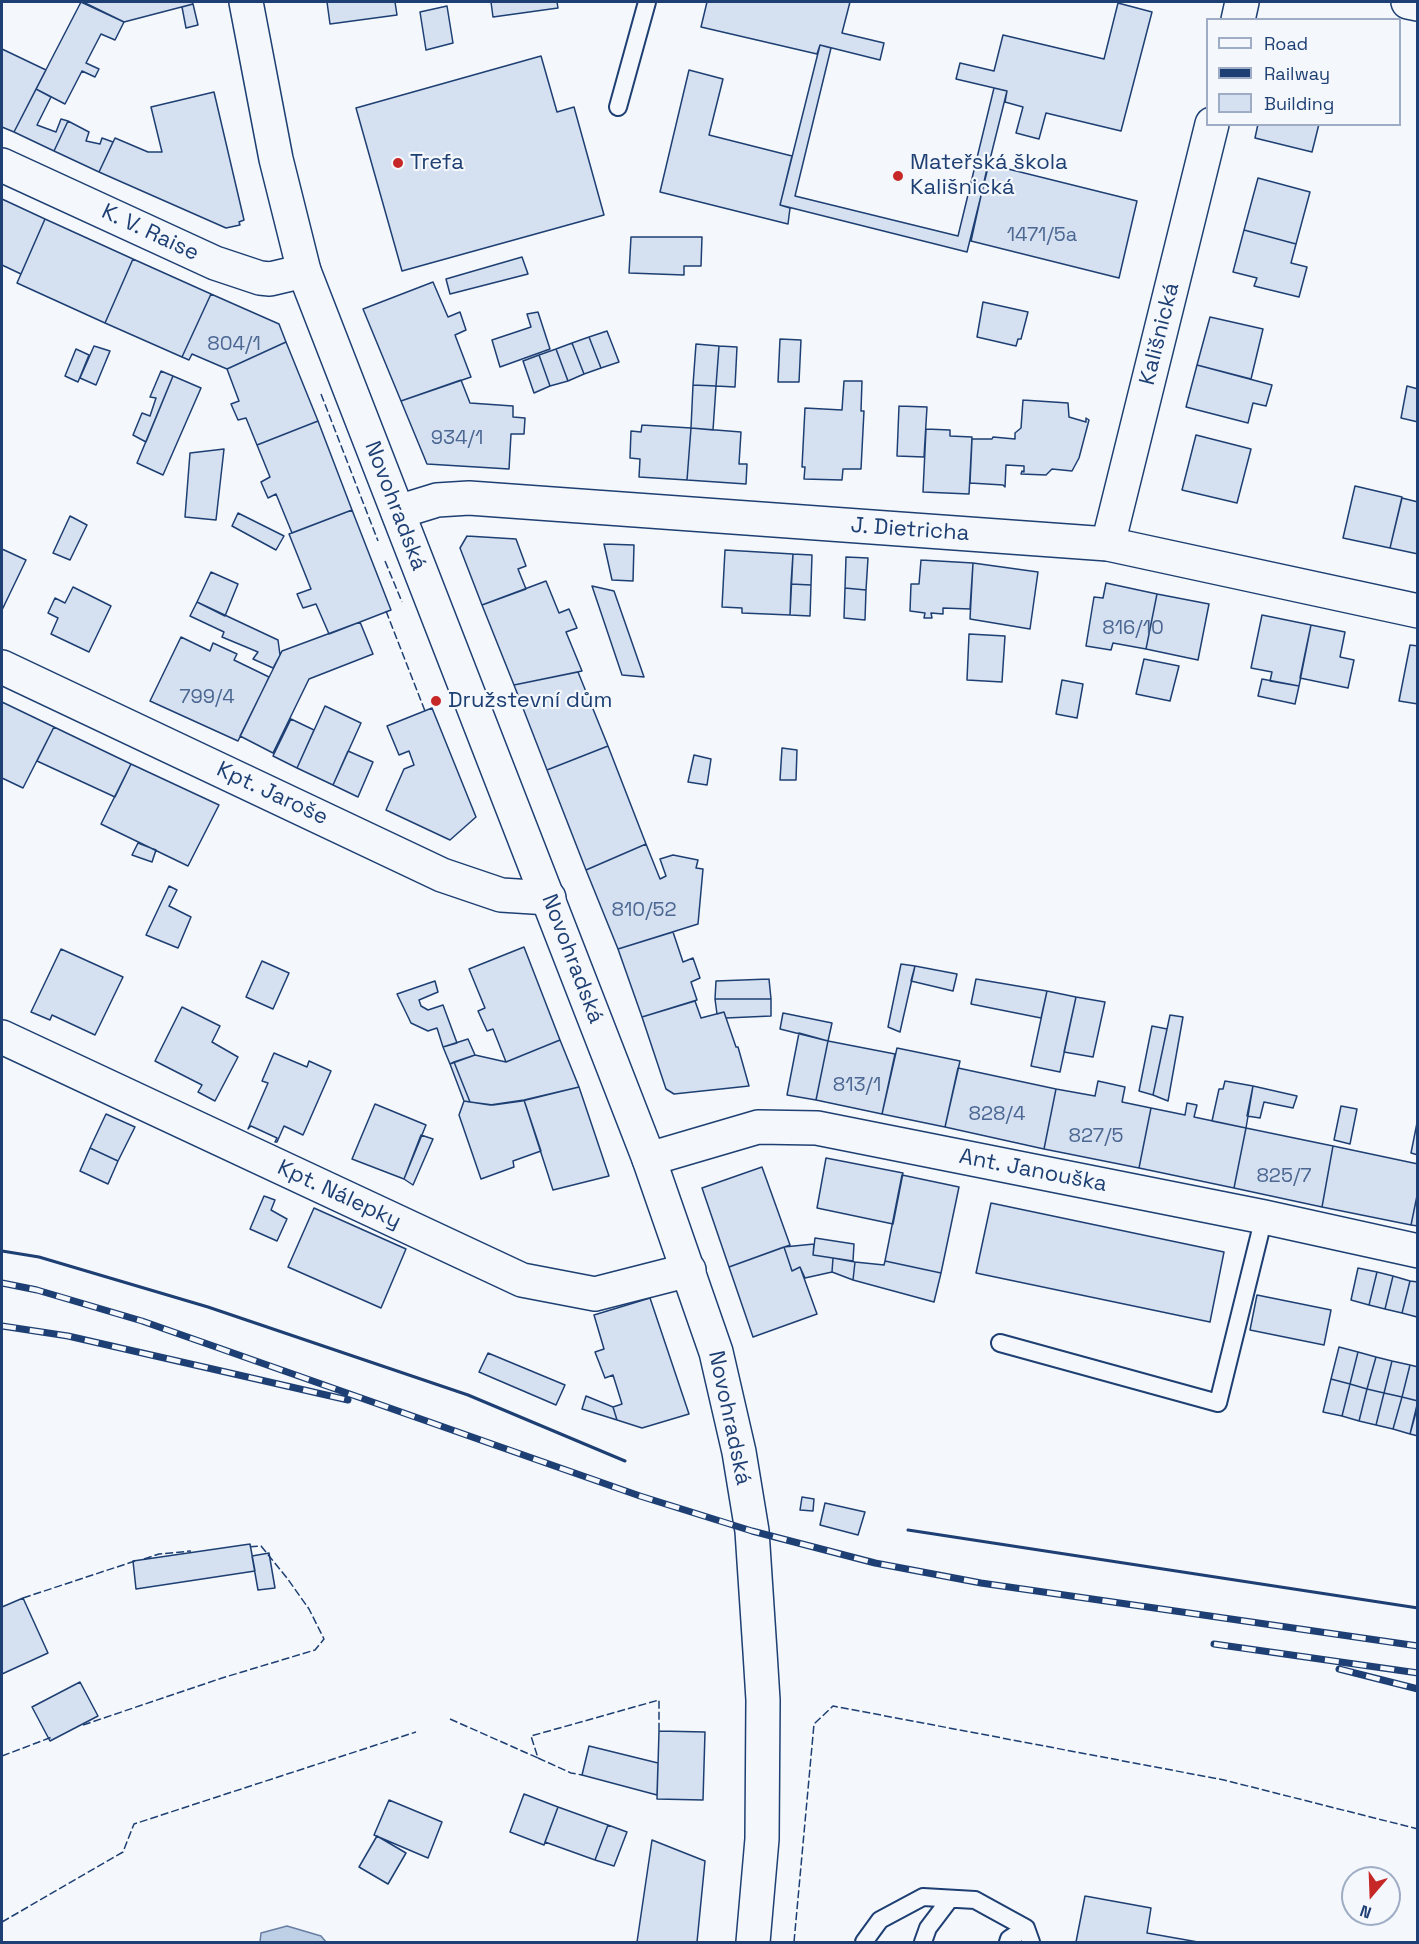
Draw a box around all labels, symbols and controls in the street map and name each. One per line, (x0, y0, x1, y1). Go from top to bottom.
legend (1206, 18, 1401, 126)
text: Road (1264, 32, 1308, 55)
text: Railway (1264, 62, 1330, 85)
text: Building (1264, 92, 1334, 115)
place label: Trefa (410, 150, 464, 176)
place label: Mateřská škola Kališnická (910, 150, 1068, 202)
marker: Trefa (391, 156, 405, 170)
marker: Mateřská škola Kališnická (891, 169, 905, 183)
street label: K. V. Raise (97, 199, 203, 267)
house number: 1471/5a (1007, 224, 1077, 248)
street label: Kališnická (1135, 280, 1185, 388)
house number: 804/1 (207, 333, 261, 357)
house number: 934/1 (431, 427, 483, 451)
street label: Novohradská (358, 438, 432, 574)
street label: J. Dietricha (850, 513, 970, 547)
house number: 816/10 (1102, 617, 1164, 641)
house number: 799/4 (179, 686, 235, 710)
place label: Družstevní dům (448, 688, 612, 714)
marker: Družstevní dům (429, 694, 443, 708)
street label: Kpt. Jaroše (212, 757, 332, 831)
street label: Novohradská (535, 891, 609, 1027)
house number: 810/52 (612, 899, 676, 923)
house number: 813/1 (833, 1074, 881, 1098)
house number: 828/4 (969, 1103, 1025, 1127)
house number: 827/5 (1068, 1125, 1124, 1149)
street label: Ant. Janouška (957, 1144, 1109, 1198)
street label: Kpt. Nálepky (273, 1155, 405, 1235)
house number: 825/7 (1256, 1165, 1312, 1189)
street label: Novohradská (702, 1348, 756, 1488)
north arrow (1341, 1866, 1401, 1926)
text: N (1357, 1900, 1374, 1923)

